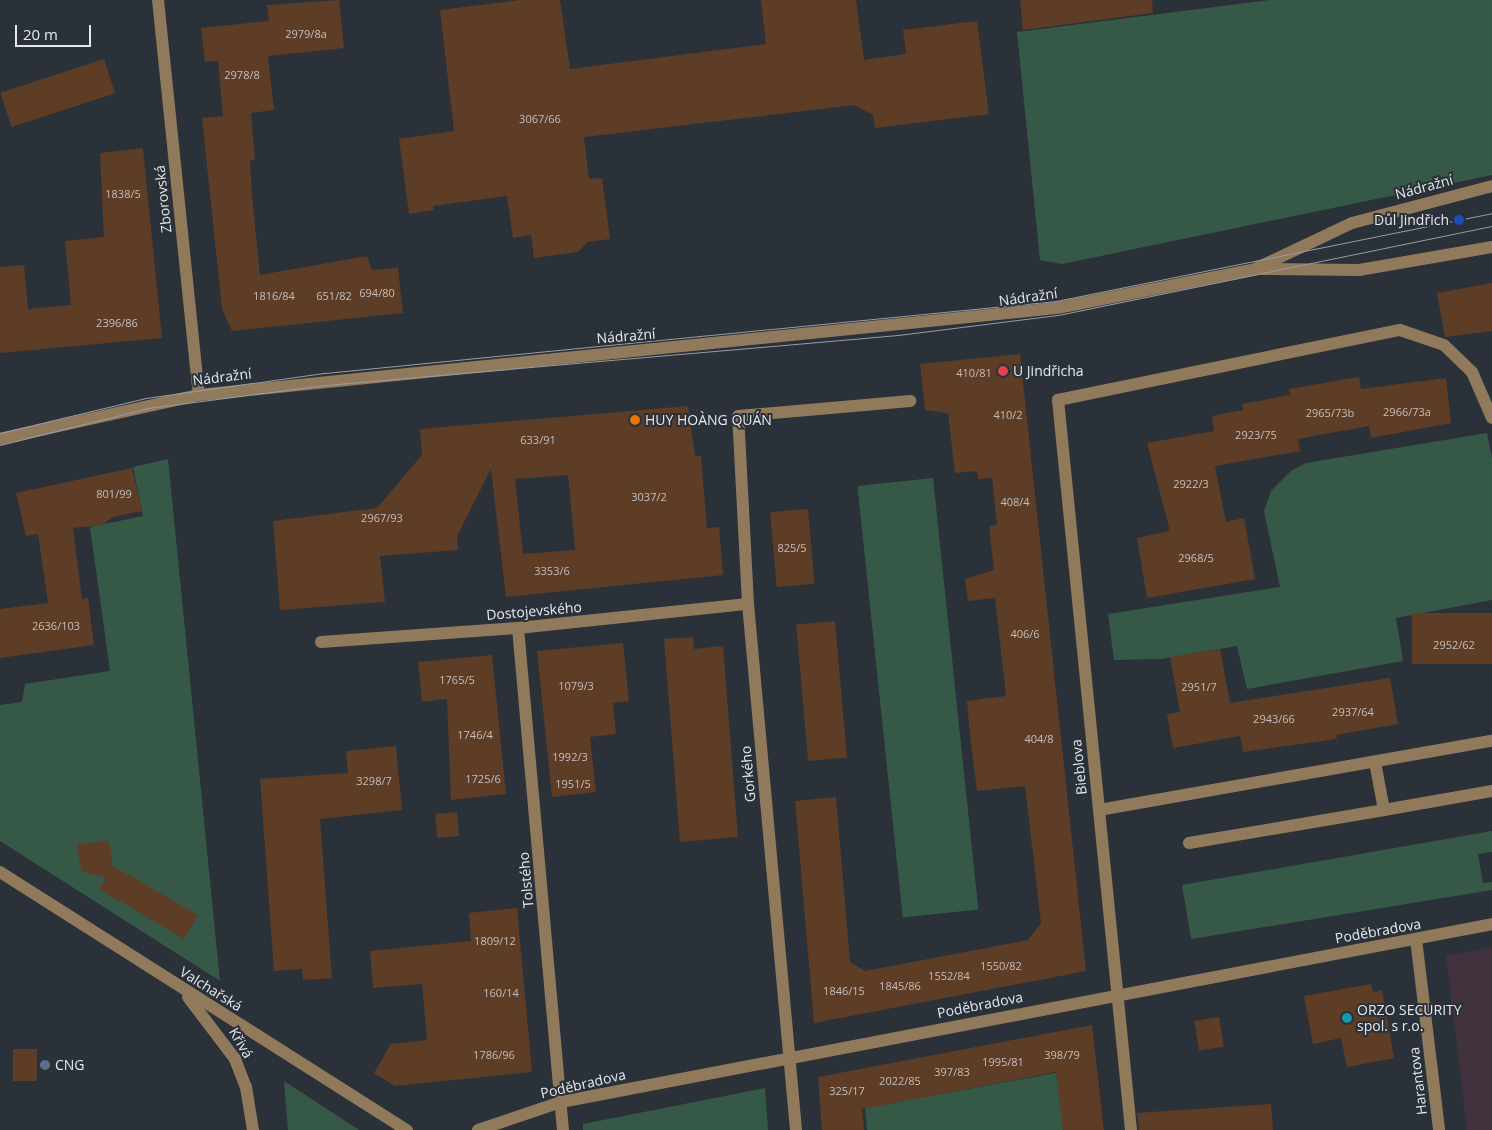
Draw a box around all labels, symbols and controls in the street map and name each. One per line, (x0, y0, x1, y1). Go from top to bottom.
scale bar (18, 15, 94, 47)
text: 20 m (23, 24, 58, 44)
house number: 2979/8a (285, 27, 327, 41)
house number: 2978/8 (224, 68, 260, 82)
house number: 3067/66 (519, 112, 561, 126)
street label: Zborovská (151, 164, 175, 234)
street label: Nádražní (1393, 171, 1455, 203)
house number: 1838/5 (105, 187, 141, 201)
place label: Důl Jindřich (1374, 212, 1449, 228)
marker: Důl Jindřich (1453, 214, 1465, 226)
street label: Nádražní (998, 285, 1058, 309)
house number: 694/80 (359, 286, 395, 300)
house number: 1816/84 (253, 289, 295, 303)
house number: 651/82 (316, 289, 352, 303)
house number: 2396/86 (96, 316, 138, 330)
street label: Nádražní (596, 325, 656, 347)
place label: U Jindřicha (1013, 363, 1084, 379)
street label: Nádražní (192, 365, 252, 389)
marker: U Jindřicha (997, 365, 1009, 377)
house number: 410/81 (956, 366, 992, 380)
house number: 2966/73a (1383, 405, 1431, 419)
house number: 2965/73b (1306, 406, 1354, 420)
house number: 410/2 (993, 408, 1023, 422)
place label: HUY HOÀNG QUÁN (645, 412, 772, 428)
marker: HUY HOÀNG QUÁN (629, 414, 641, 426)
house number: 2923/75 (1235, 428, 1277, 442)
house number: 633/91 (520, 433, 556, 447)
house number: 2922/3 (1173, 477, 1209, 491)
house number: 801/99 (96, 487, 132, 501)
house number: 3037/2 (631, 490, 667, 504)
house number: 408/4 (1000, 495, 1030, 509)
house number: 2967/93 (361, 511, 403, 525)
house number: 825/5 (777, 541, 807, 555)
house number: 2968/5 (1178, 551, 1214, 565)
house number: 3353/6 (534, 564, 570, 578)
street label: Dostojevského (485, 598, 583, 624)
house number: 2636/103 (32, 619, 80, 633)
house number: 406/6 (1010, 627, 1040, 641)
house number: 2952/62 (1433, 638, 1475, 652)
house number: 1765/5 (439, 673, 475, 687)
house number: 1079/3 (558, 679, 594, 693)
house number: 2951/7 (1181, 680, 1217, 694)
house number: 2937/64 (1332, 705, 1374, 719)
house number: 2943/66 (1253, 712, 1295, 726)
house number: 1746/4 (457, 728, 493, 742)
house number: 404/8 (1024, 732, 1054, 746)
street label: Bieblova (1068, 738, 1090, 796)
street label: Gorkého (737, 745, 759, 803)
house number: 1992/3 (552, 750, 588, 764)
house number: 1725/6 (465, 772, 501, 786)
house number: 3298/7 (356, 774, 392, 788)
house number: 1951/5 (555, 777, 591, 791)
street label: Tolstého (515, 851, 537, 909)
street label: Poděbradova (1334, 915, 1422, 947)
house number: 1809/12 (474, 934, 516, 948)
house number: 1550/82 (980, 959, 1022, 973)
street label: Valchařská (177, 963, 245, 1015)
house number: 1552/84 (928, 969, 970, 983)
house number: 1845/86 (879, 979, 921, 993)
house number: 1846/15 (823, 984, 865, 998)
house number: 160/14 (483, 986, 519, 1000)
street label: Poděbradova (936, 988, 1024, 1022)
place label: ORZO SECURITY spol. s r.o. (1357, 1002, 1462, 1034)
marker: ORZO SECURITY spol. s r.o. (1341, 1012, 1353, 1024)
street label: Křivá (226, 1025, 256, 1061)
street label: Harantova (1405, 1046, 1431, 1116)
house number: 1786/96 (473, 1048, 515, 1062)
house number: 398/79 (1044, 1048, 1080, 1062)
house number: 1995/81 (982, 1055, 1024, 1069)
place label: CNG (55, 1057, 85, 1073)
marker: CNG (39, 1059, 51, 1071)
house number: 397/83 (934, 1065, 970, 1079)
street label: Poděbradova (539, 1066, 627, 1102)
house number: 2022/85 (879, 1074, 921, 1088)
house number: 325/17 (829, 1084, 865, 1098)

